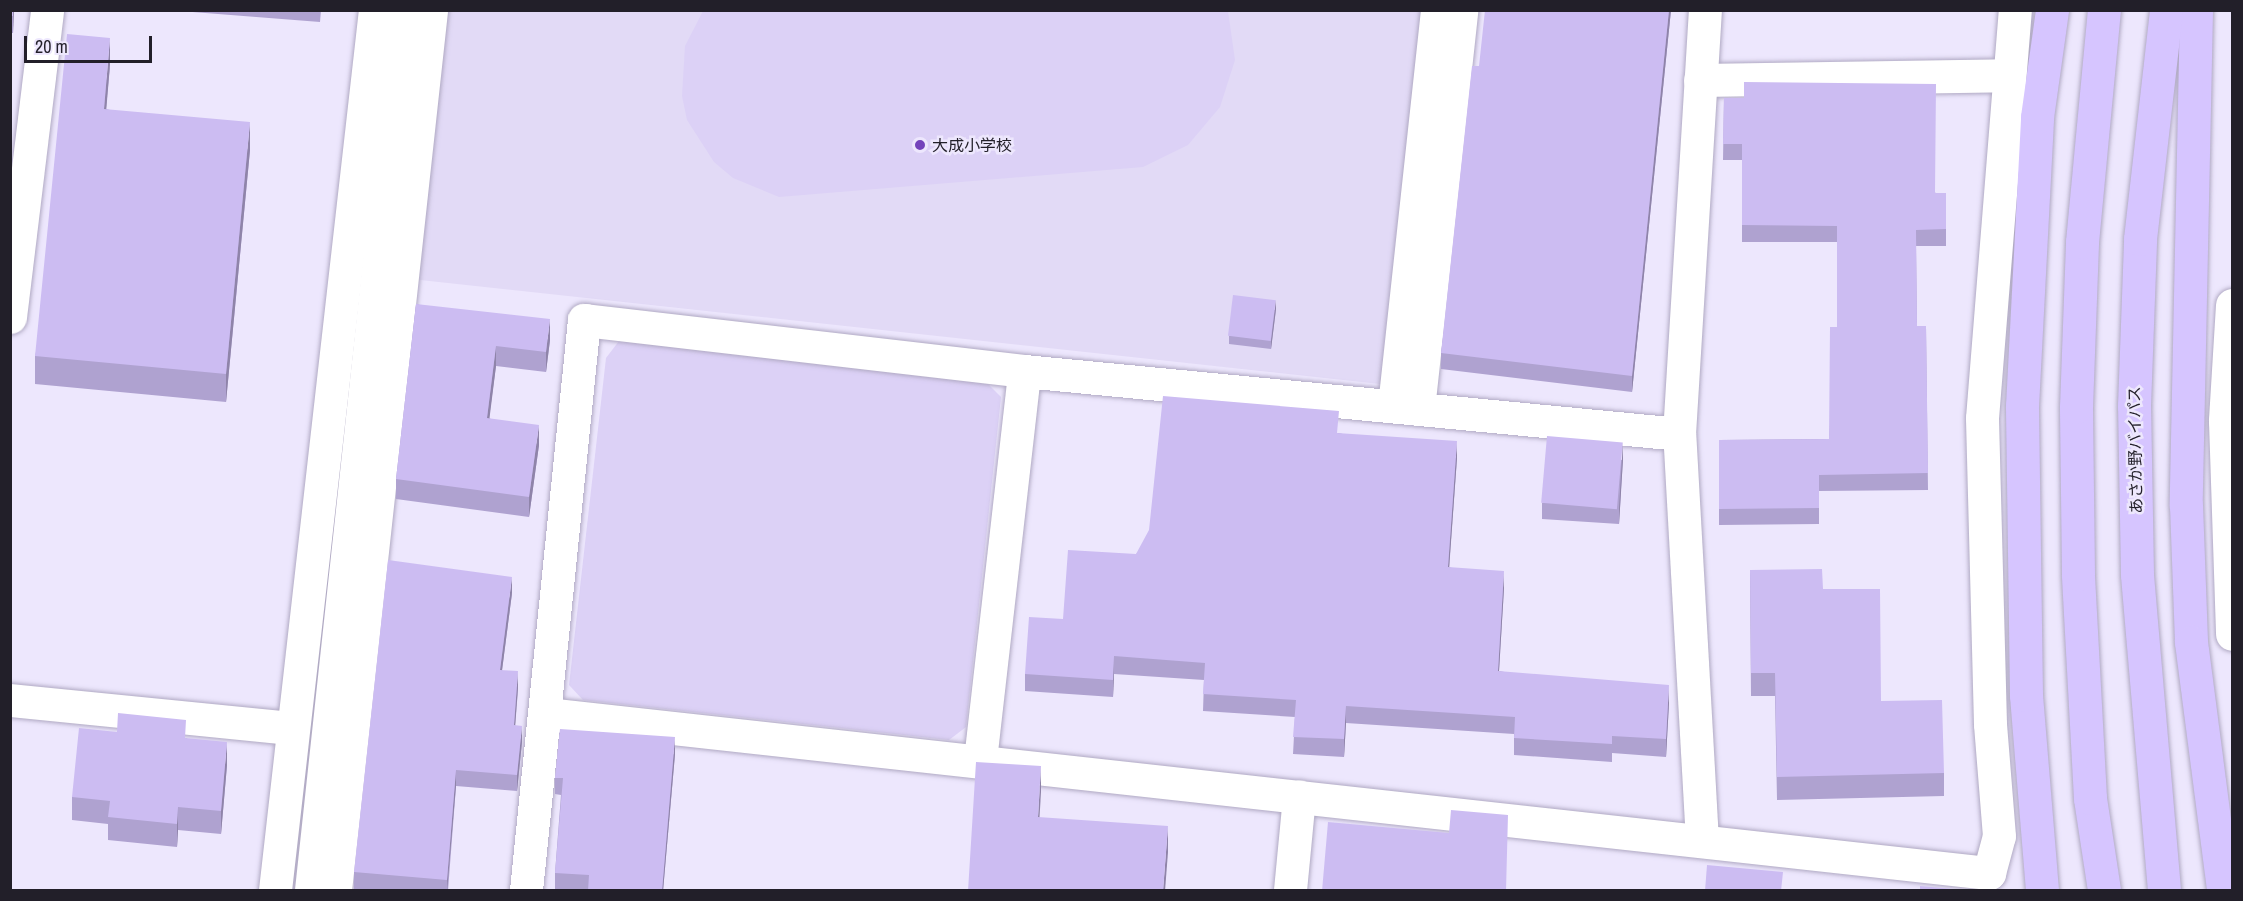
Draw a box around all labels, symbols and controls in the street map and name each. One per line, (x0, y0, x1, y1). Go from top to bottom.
scale bar (27, 24, 154, 62)
text: 20 m (35, 34, 68, 59)
place label: 大成小学校 (932, 135, 1012, 155)
marker: 大成小学校 (913, 138, 927, 152)
street label: あさか野バイパス (2124, 386, 2146, 514)

